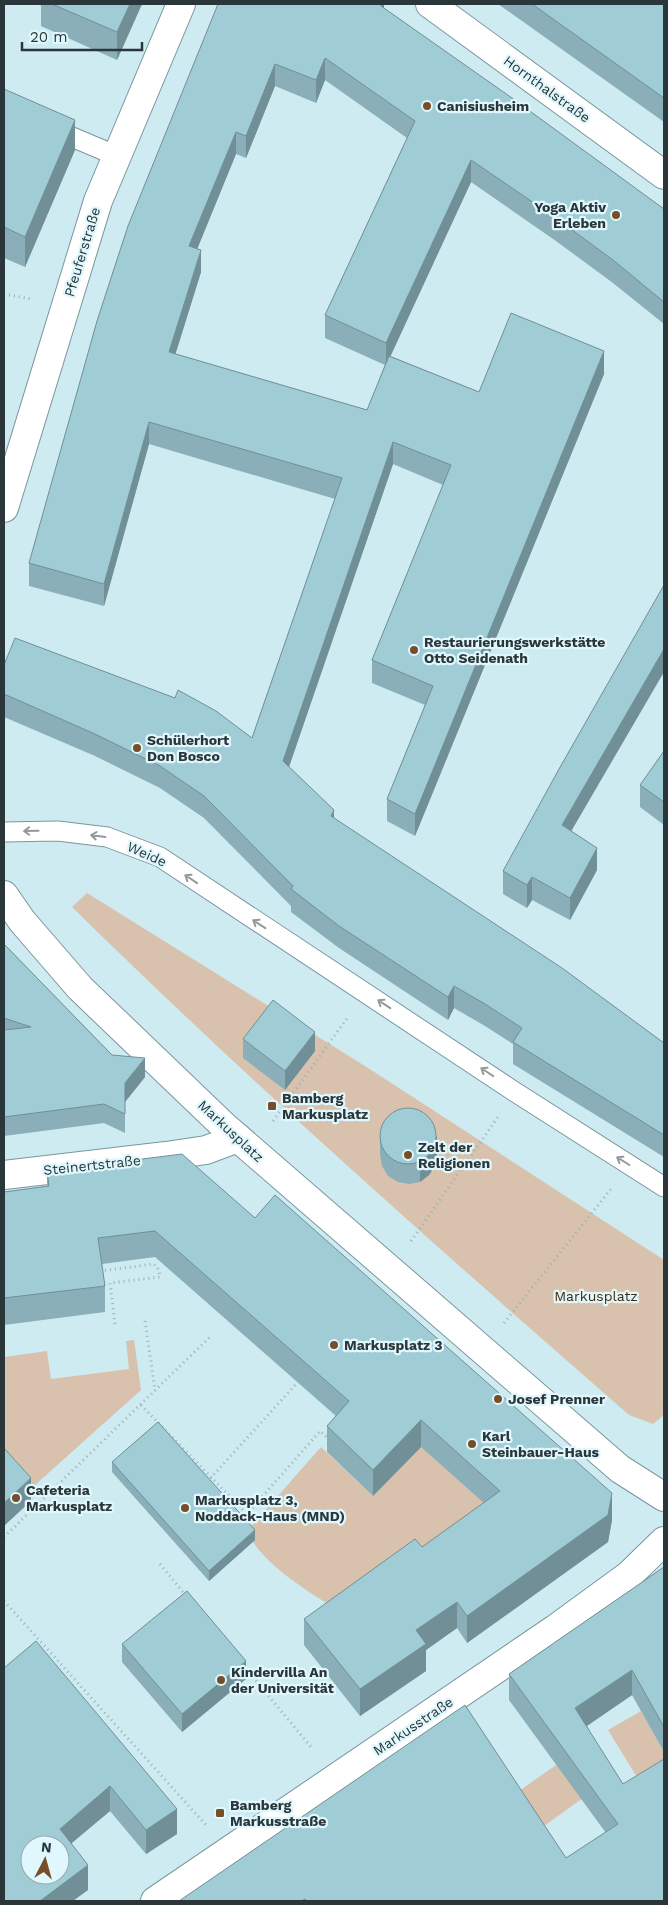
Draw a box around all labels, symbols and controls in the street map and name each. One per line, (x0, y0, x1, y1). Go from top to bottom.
scale bar (22, 20, 142, 52)
text: 20 m (30, 28, 68, 46)
street label: Hornthalstraße (501, 52, 593, 126)
place label: Canisiusheim (437, 98, 529, 114)
marker: Canisiusheim (421, 100, 433, 112)
place label: Yoga Aktiv Erleben (534, 199, 606, 231)
street label: Pfeuferstraße (61, 205, 103, 299)
marker: Yoga Aktiv Erleben (610, 209, 622, 221)
place label: Restaurierungswerkstätte Otto Seidenath (424, 634, 605, 666)
marker: Restaurierungswerkstätte Otto Seidenath (408, 644, 420, 656)
place label: Schülerhort Don Bosco (147, 732, 229, 764)
marker: Schülerhort Don Bosco (131, 742, 143, 754)
one-way arrow (23, 827, 39, 836)
one-way arrow (90, 831, 106, 841)
street label: Weide (125, 838, 169, 870)
one-way arrow (185, 874, 199, 884)
one-way arrow (253, 919, 267, 929)
one-way arrow (378, 999, 392, 1009)
one-way arrow (480, 1067, 494, 1077)
place label: Bamberg Markusplatz (282, 1090, 368, 1122)
street label: Markusplatz (195, 1097, 267, 1165)
marker: Bamberg Markusplatz (266, 1100, 278, 1112)
place label: Zelt der Religionen (418, 1139, 490, 1171)
marker: Zelt der Religionen (402, 1149, 414, 1161)
street label: Steinertstraße (42, 1152, 142, 1178)
one-way arrow (617, 1155, 631, 1165)
park label: Markusplatz (554, 1288, 638, 1304)
place label: Markusplatz 3 (344, 1337, 443, 1353)
marker: Markusplatz 3 (328, 1339, 340, 1351)
place label: Josef Prenner (508, 1391, 605, 1407)
marker: Josef Prenner (492, 1393, 504, 1405)
place label: Karl Steinbauer-Haus (482, 1428, 600, 1460)
marker: Karl Steinbauer-Haus (466, 1438, 478, 1450)
place label: Cafeteria Markusplatz (26, 1482, 112, 1514)
marker: Cafeteria Markusplatz (10, 1492, 22, 1504)
place label: Markusplatz 3, Noddack-Haus (MND) (195, 1492, 345, 1524)
marker: Markusplatz 3, Noddack-Haus (MND) (179, 1502, 191, 1514)
place label: Kindervilla An der Universität (231, 1664, 334, 1696)
marker: Kindervilla An der Universität (215, 1674, 227, 1686)
street label: Markusstraße (370, 1693, 456, 1759)
place label: Bamberg Markusstraße (230, 1797, 326, 1829)
marker: Bamberg Markusstraße (214, 1807, 226, 1819)
north arrow (20, 1835, 70, 1885)
text: N (40, 1839, 52, 1856)

